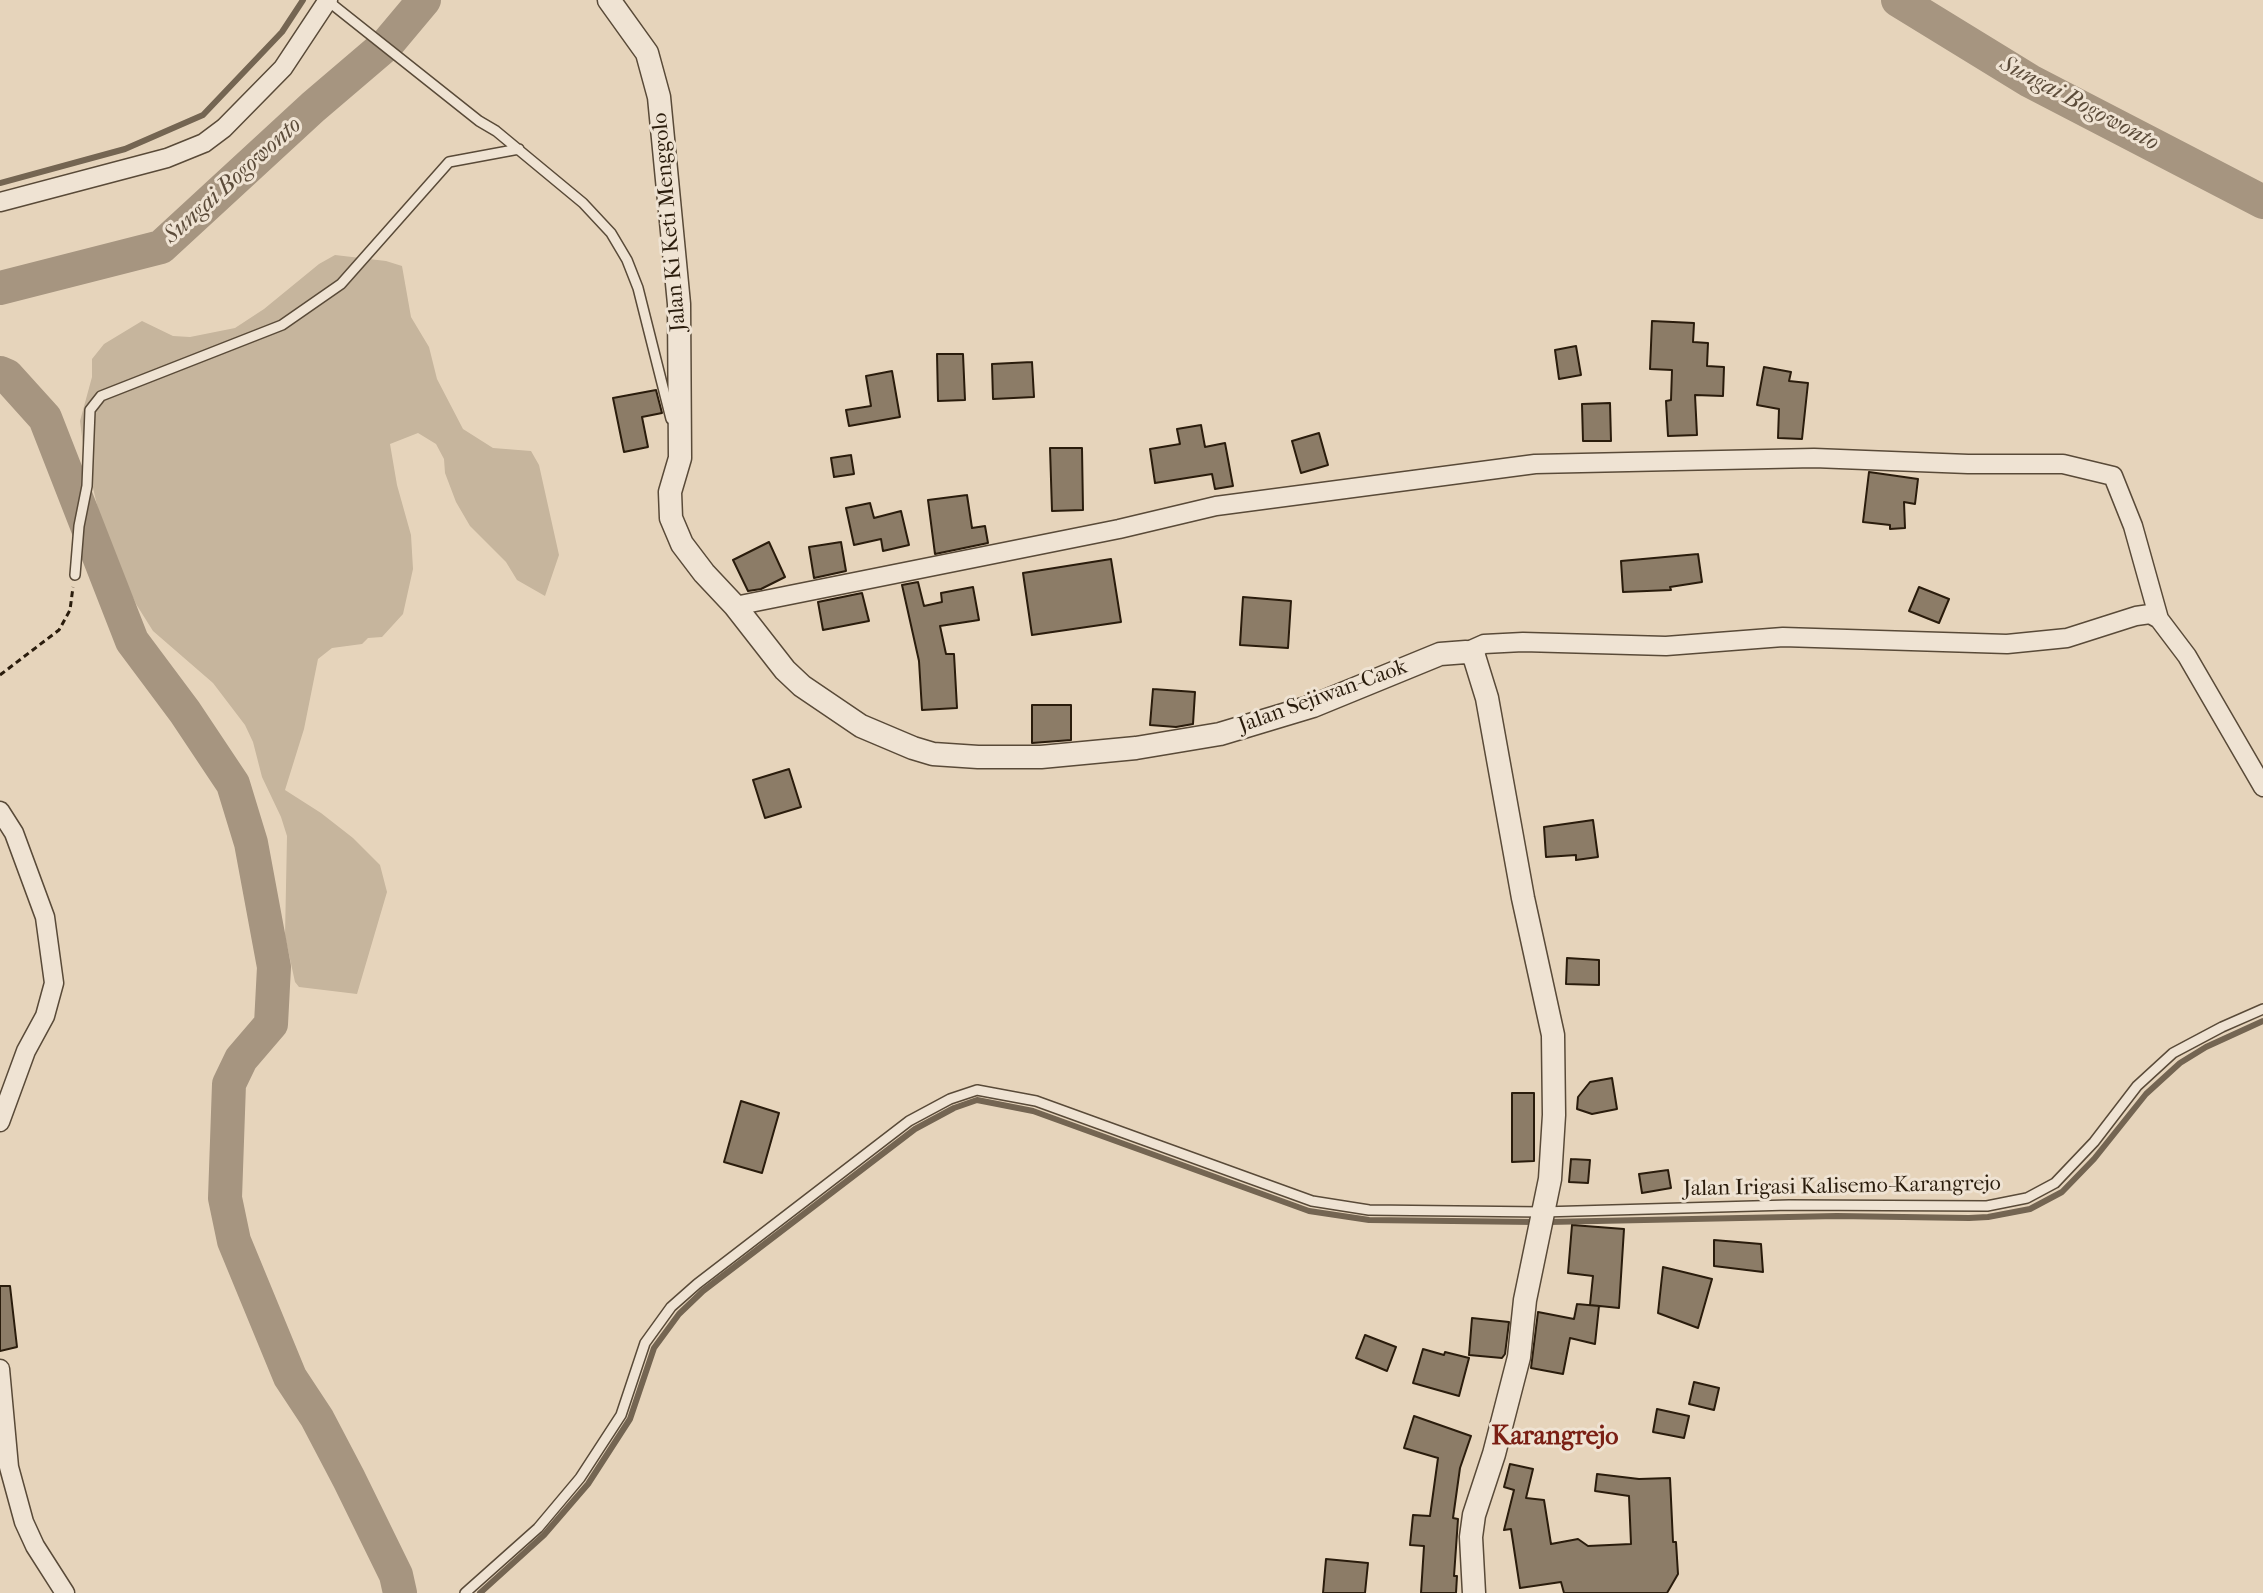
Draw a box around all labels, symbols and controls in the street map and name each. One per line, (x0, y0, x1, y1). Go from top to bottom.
water label: Sungai Bogowonto (1995, 50, 2163, 158)
water label: Sungai Bogowonto (158, 111, 308, 251)
street label: Jalan Ki Keti Menggolo (647, 111, 693, 333)
street label: Jalan Sejiwan-Caok (1235, 654, 1411, 740)
street label: Jalan Irigasi Kalisemo-Karangrejo (1683, 1171, 2001, 1203)
district label: Karangrejo (1492, 1422, 1618, 1454)

